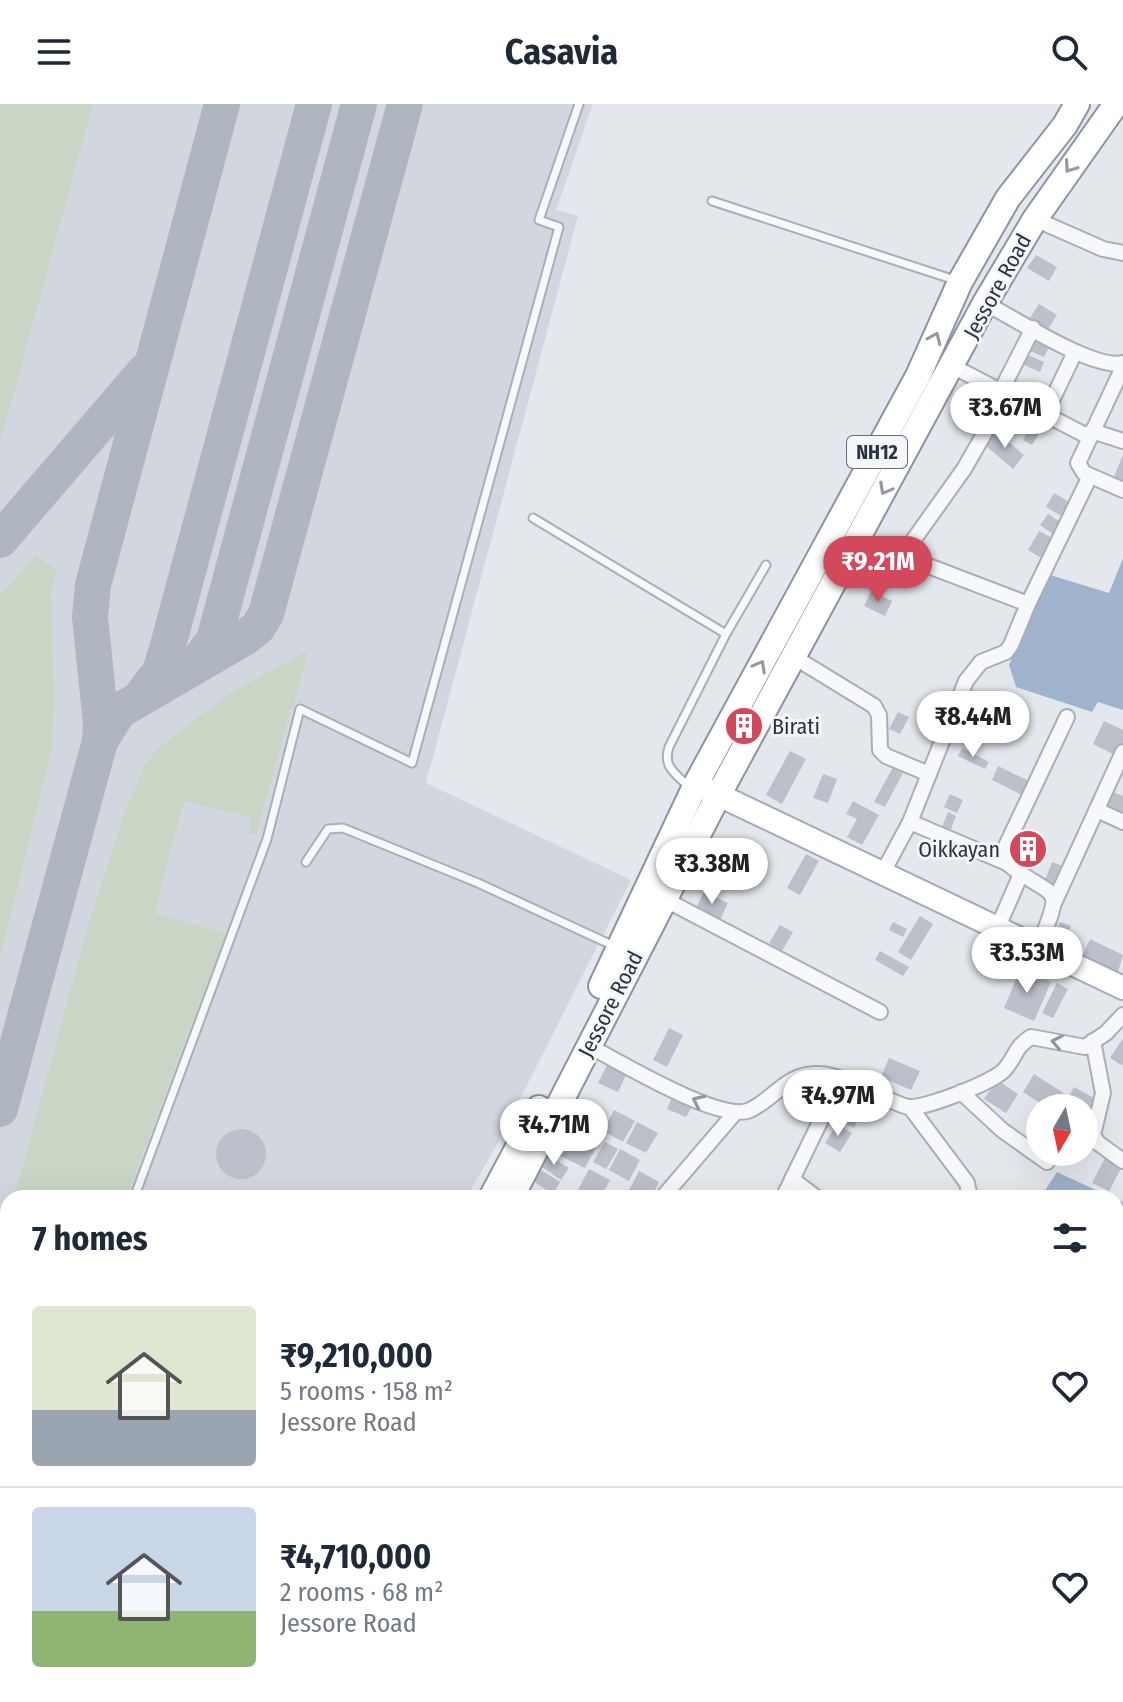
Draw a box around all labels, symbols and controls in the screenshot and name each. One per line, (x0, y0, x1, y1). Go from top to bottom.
icon: menu (32, 30, 76, 74)
text: Casavia (505, 30, 618, 74)
icon: search (1047, 30, 1091, 74)
one-way arrow (1065, 159, 1080, 173)
street label: Jessore Road (958, 229, 1037, 343)
one-way arrow (925, 332, 941, 346)
pin: ₹3.67M (940, 382, 1070, 450)
text: ₹3.67M (968, 392, 1042, 423)
road number: NH12 (847, 436, 907, 468)
one-way arrow (879, 481, 895, 495)
pin: ₹9.21M (813, 536, 943, 604)
text: ₹9.21M (841, 546, 915, 577)
one-way arrow (750, 660, 765, 674)
pin: ₹8.44M (908, 691, 1038, 759)
text: ₹8.44M (934, 701, 1012, 732)
building icon: Birati (723, 705, 765, 747)
place label: Birati (772, 713, 820, 740)
building icon: Oikkayan (1007, 828, 1049, 870)
place label: Oikkayan (918, 836, 1000, 863)
pin: ₹3.38M (647, 838, 777, 906)
text: ₹3.38M (674, 848, 750, 879)
pin: ₹3.53M (962, 927, 1092, 995)
text: ₹3.53M (990, 937, 1064, 968)
street label: Jessore Road (572, 947, 649, 1062)
one-way arrow (1051, 1035, 1064, 1052)
pin: ₹4.97M (773, 1070, 903, 1138)
text: ₹4.97M (801, 1080, 875, 1111)
north arrow (1026, 1094, 1098, 1166)
map controls (1026, 1094, 1098, 1166)
one-way arrow (692, 1095, 707, 1111)
pin: ₹4.71M (489, 1099, 619, 1167)
text: ₹4.71M (518, 1109, 590, 1140)
icon: filters (1048, 1216, 1092, 1260)
text: 7 homes (32, 1218, 148, 1259)
text: ₹9,210,000 (280, 1335, 433, 1376)
icon: home (96, 1338, 192, 1434)
icon: heart (1048, 1364, 1092, 1408)
text: 5 rooms · 158 m² (280, 1376, 453, 1407)
text: Jessore Road (280, 1407, 417, 1438)
text: ₹4,710,000 (280, 1536, 431, 1577)
icon: home (96, 1539, 192, 1635)
icon: heart (1048, 1565, 1092, 1609)
text: 2 rooms · 68 m² (280, 1577, 443, 1608)
text: Jessore Road (280, 1608, 417, 1639)

